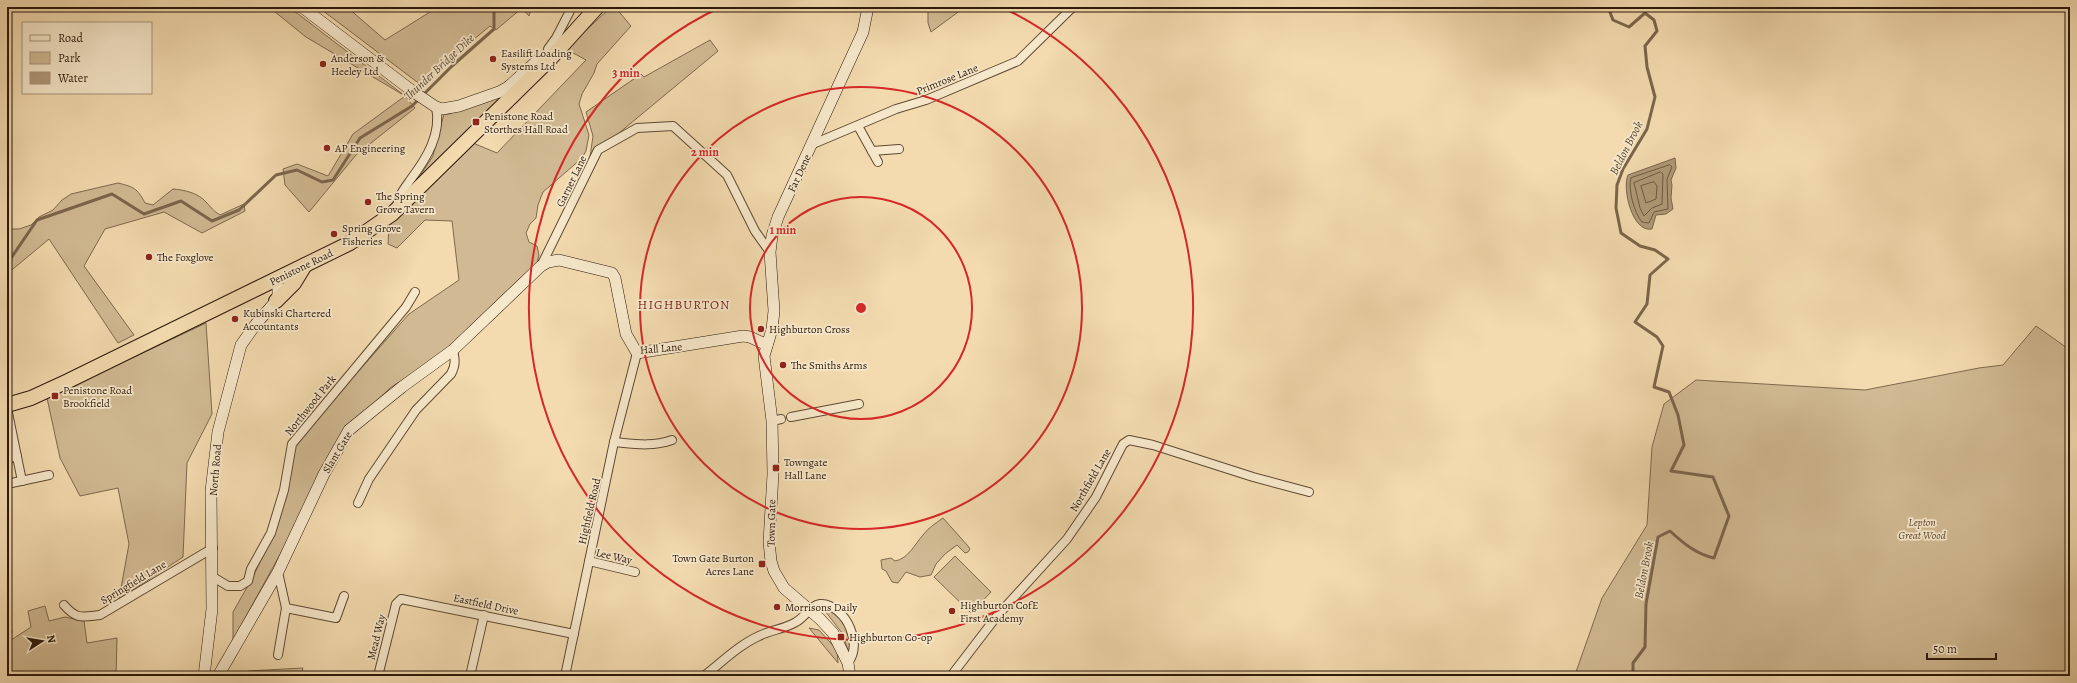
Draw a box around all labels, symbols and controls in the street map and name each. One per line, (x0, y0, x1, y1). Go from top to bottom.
legend (22, 22, 152, 94)
text: Road (58, 30, 84, 46)
water label: Thunder Bridge Dike (400, 30, 478, 104)
place label: Easilift Loading Systems Ltd (501, 46, 572, 74)
text: Park (58, 50, 81, 66)
place label: Anderson & Heeley Ltd (330, 51, 384, 79)
marker: Easilift Loading Systems Ltd (488, 54, 498, 64)
marker: Anderson & Heeley Ltd (318, 59, 328, 69)
street label: Primrose Lane (914, 60, 980, 99)
text: 3 min (612, 65, 640, 81)
text: Water (57, 70, 88, 86)
place label: Penistone Road Storthes Hall Road (484, 109, 568, 137)
marker: Penistone Road Storthes Hall Road (471, 117, 481, 127)
water label: Beldon Brook (1606, 118, 1647, 178)
place label: AP Engineering (334, 141, 406, 156)
marker: AP Engineering (322, 143, 332, 153)
text: 2 min (691, 144, 719, 160)
street label: Far Dene (784, 152, 815, 195)
street label: Garner Lane (553, 153, 590, 209)
place label: The Spring Grove Tavern (376, 189, 435, 217)
marker: The Spring Grove Tavern (363, 197, 373, 207)
place label: Spring Grove Fisheries (342, 221, 401, 249)
text: 1 min (770, 222, 797, 238)
marker: Spring Grove Fisheries (329, 229, 339, 239)
street label: Penistone Road (267, 246, 336, 289)
place label: The Foxglove (157, 250, 214, 265)
marker: The Foxglove (144, 252, 154, 262)
district label: HIGHBURTON (638, 296, 730, 313)
centre of rings (854, 301, 868, 315)
place label: Kubinski Chartered Accountants (242, 306, 331, 334)
marker: Kubinski Chartered Accountants (230, 314, 240, 324)
place label: Highburton Cross (769, 322, 850, 337)
marker: Highburton Cross (756, 324, 766, 334)
street label: Hall Lane (639, 339, 683, 358)
place label: The Smiths Arms (791, 358, 867, 373)
marker: The Smiths Arms (778, 360, 788, 370)
street label: Northwood Park (281, 371, 340, 439)
place label: Penistone Road Brookfield (63, 383, 132, 411)
marker: Penistone Road Brookfield (50, 391, 60, 401)
street label: Slant Gate (319, 429, 356, 476)
street label: North Road (206, 443, 225, 497)
street label: Northfield Lane (1066, 446, 1115, 515)
place label: Towngate Hall Lane (784, 455, 828, 483)
marker: Towngate Hall Lane (771, 463, 781, 473)
street label: Highfield Road (575, 476, 604, 546)
street label: Town Gate (764, 499, 779, 547)
park label: Lepton Great Wood (1898, 515, 1946, 543)
water label: Beldon Brook (1631, 539, 1658, 600)
street label: Lee Way (594, 545, 634, 568)
place label: Town Gate Burton Acres Lane (672, 551, 754, 579)
street label: Springfield Lane (98, 557, 169, 608)
marker: Town Gate Burton Acres Lane (757, 559, 767, 569)
street label: Eastfield Drive (452, 590, 520, 619)
place label: Highburton CofE First Academy (960, 598, 1039, 626)
place label: Morrisons Daily (785, 600, 857, 615)
marker: Morrisons Daily (772, 602, 782, 612)
marker: Highburton CofE First Academy (947, 606, 957, 616)
street label: Mead Way (364, 613, 389, 661)
north arrow (22, 621, 62, 661)
place label: Highburton Co-op (849, 630, 933, 645)
marker: Highburton Co-op (836, 632, 846, 642)
text: N (43, 634, 59, 645)
scale bar (1927, 635, 1996, 661)
text: 50 m (1933, 641, 1957, 657)

